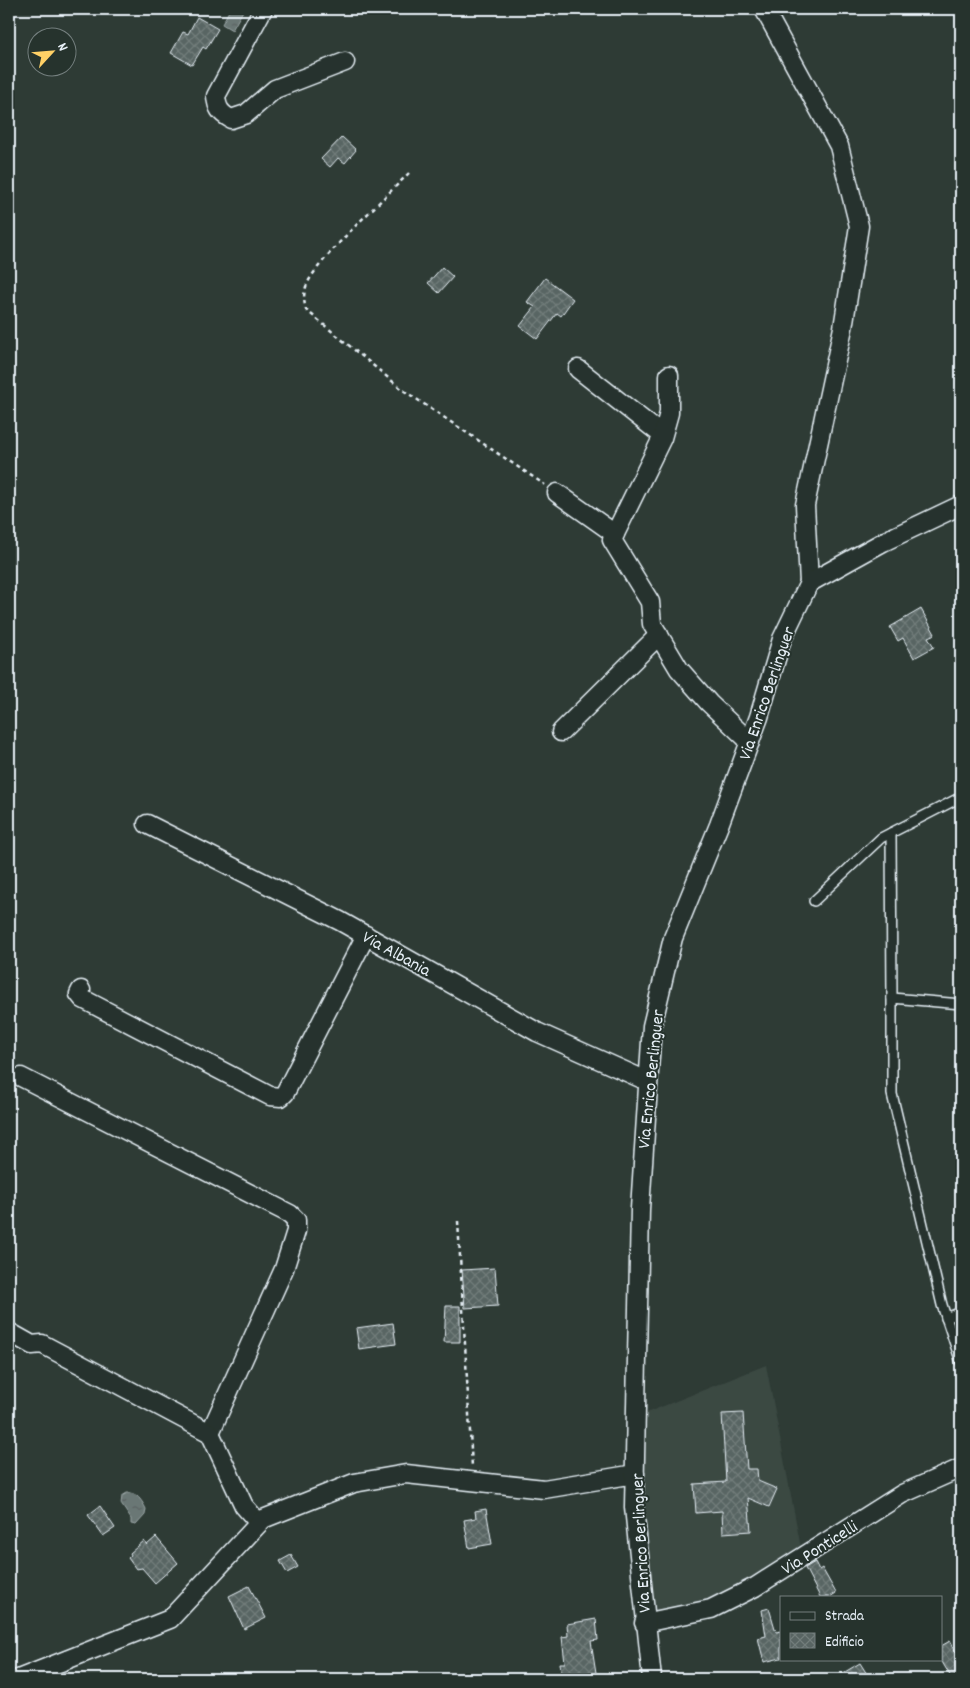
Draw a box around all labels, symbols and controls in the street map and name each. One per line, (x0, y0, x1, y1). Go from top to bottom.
north arrow (28, 28, 78, 78)
text: N (51, 40, 72, 55)
street label: Via Enrico Berlinguer (734, 623, 803, 764)
street label: Via Albania (357, 926, 435, 985)
street label: Via Enrico Berlinguer (633, 1008, 672, 1150)
street label: Via Enrico Berlinguer (626, 1472, 659, 1613)
street label: Via Ponticelli (777, 1516, 863, 1582)
legend (780, 1596, 942, 1660)
text: Strada (825, 1606, 865, 1628)
text: Edificio (825, 1632, 864, 1654)

